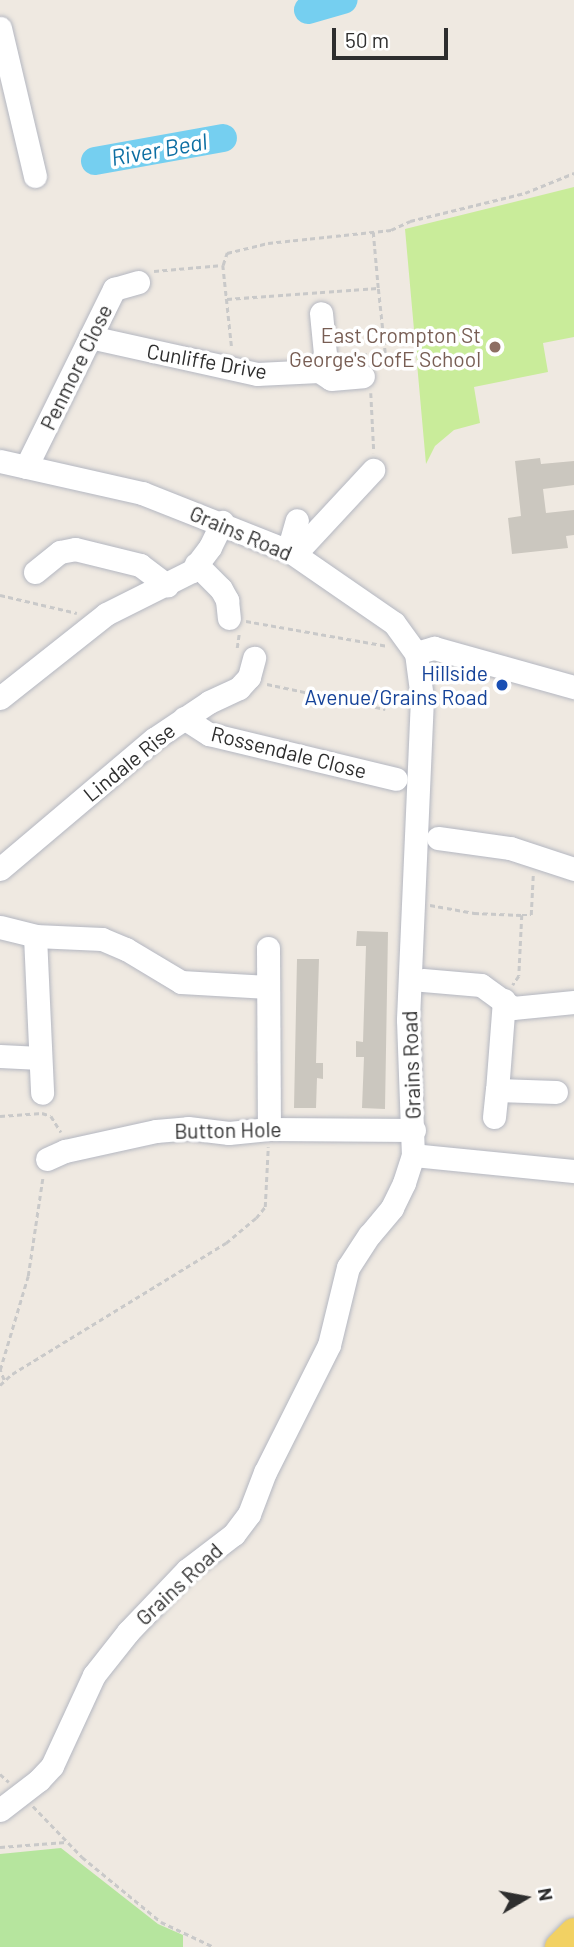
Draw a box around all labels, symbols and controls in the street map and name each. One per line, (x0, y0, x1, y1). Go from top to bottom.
scale bar (336, 14, 452, 58)
text: 50 m (345, 27, 389, 52)
water label: River Beal (109, 127, 209, 171)
street label: Penmore Close (35, 300, 117, 434)
place label: East Crompton St George's CofE School (289, 322, 481, 372)
street label: Cunliffe Drive (145, 338, 269, 384)
marker: East Crompton St George's CofE School (487, 339, 503, 355)
street label: Grains Road (186, 500, 296, 566)
place label: Hillside Avenue/Grains Road (304, 660, 488, 710)
marker: Hillside Avenue/Grains Road (494, 677, 510, 693)
street label: Lindale Rise (78, 717, 180, 807)
street label: Rossendale Close (209, 721, 369, 783)
street label: Grains Road (397, 1010, 425, 1120)
street label: Button Hole (174, 1116, 282, 1144)
street label: Grains Road (131, 1538, 227, 1630)
north arrow (490, 1863, 560, 1933)
text: N (534, 1886, 559, 1902)

